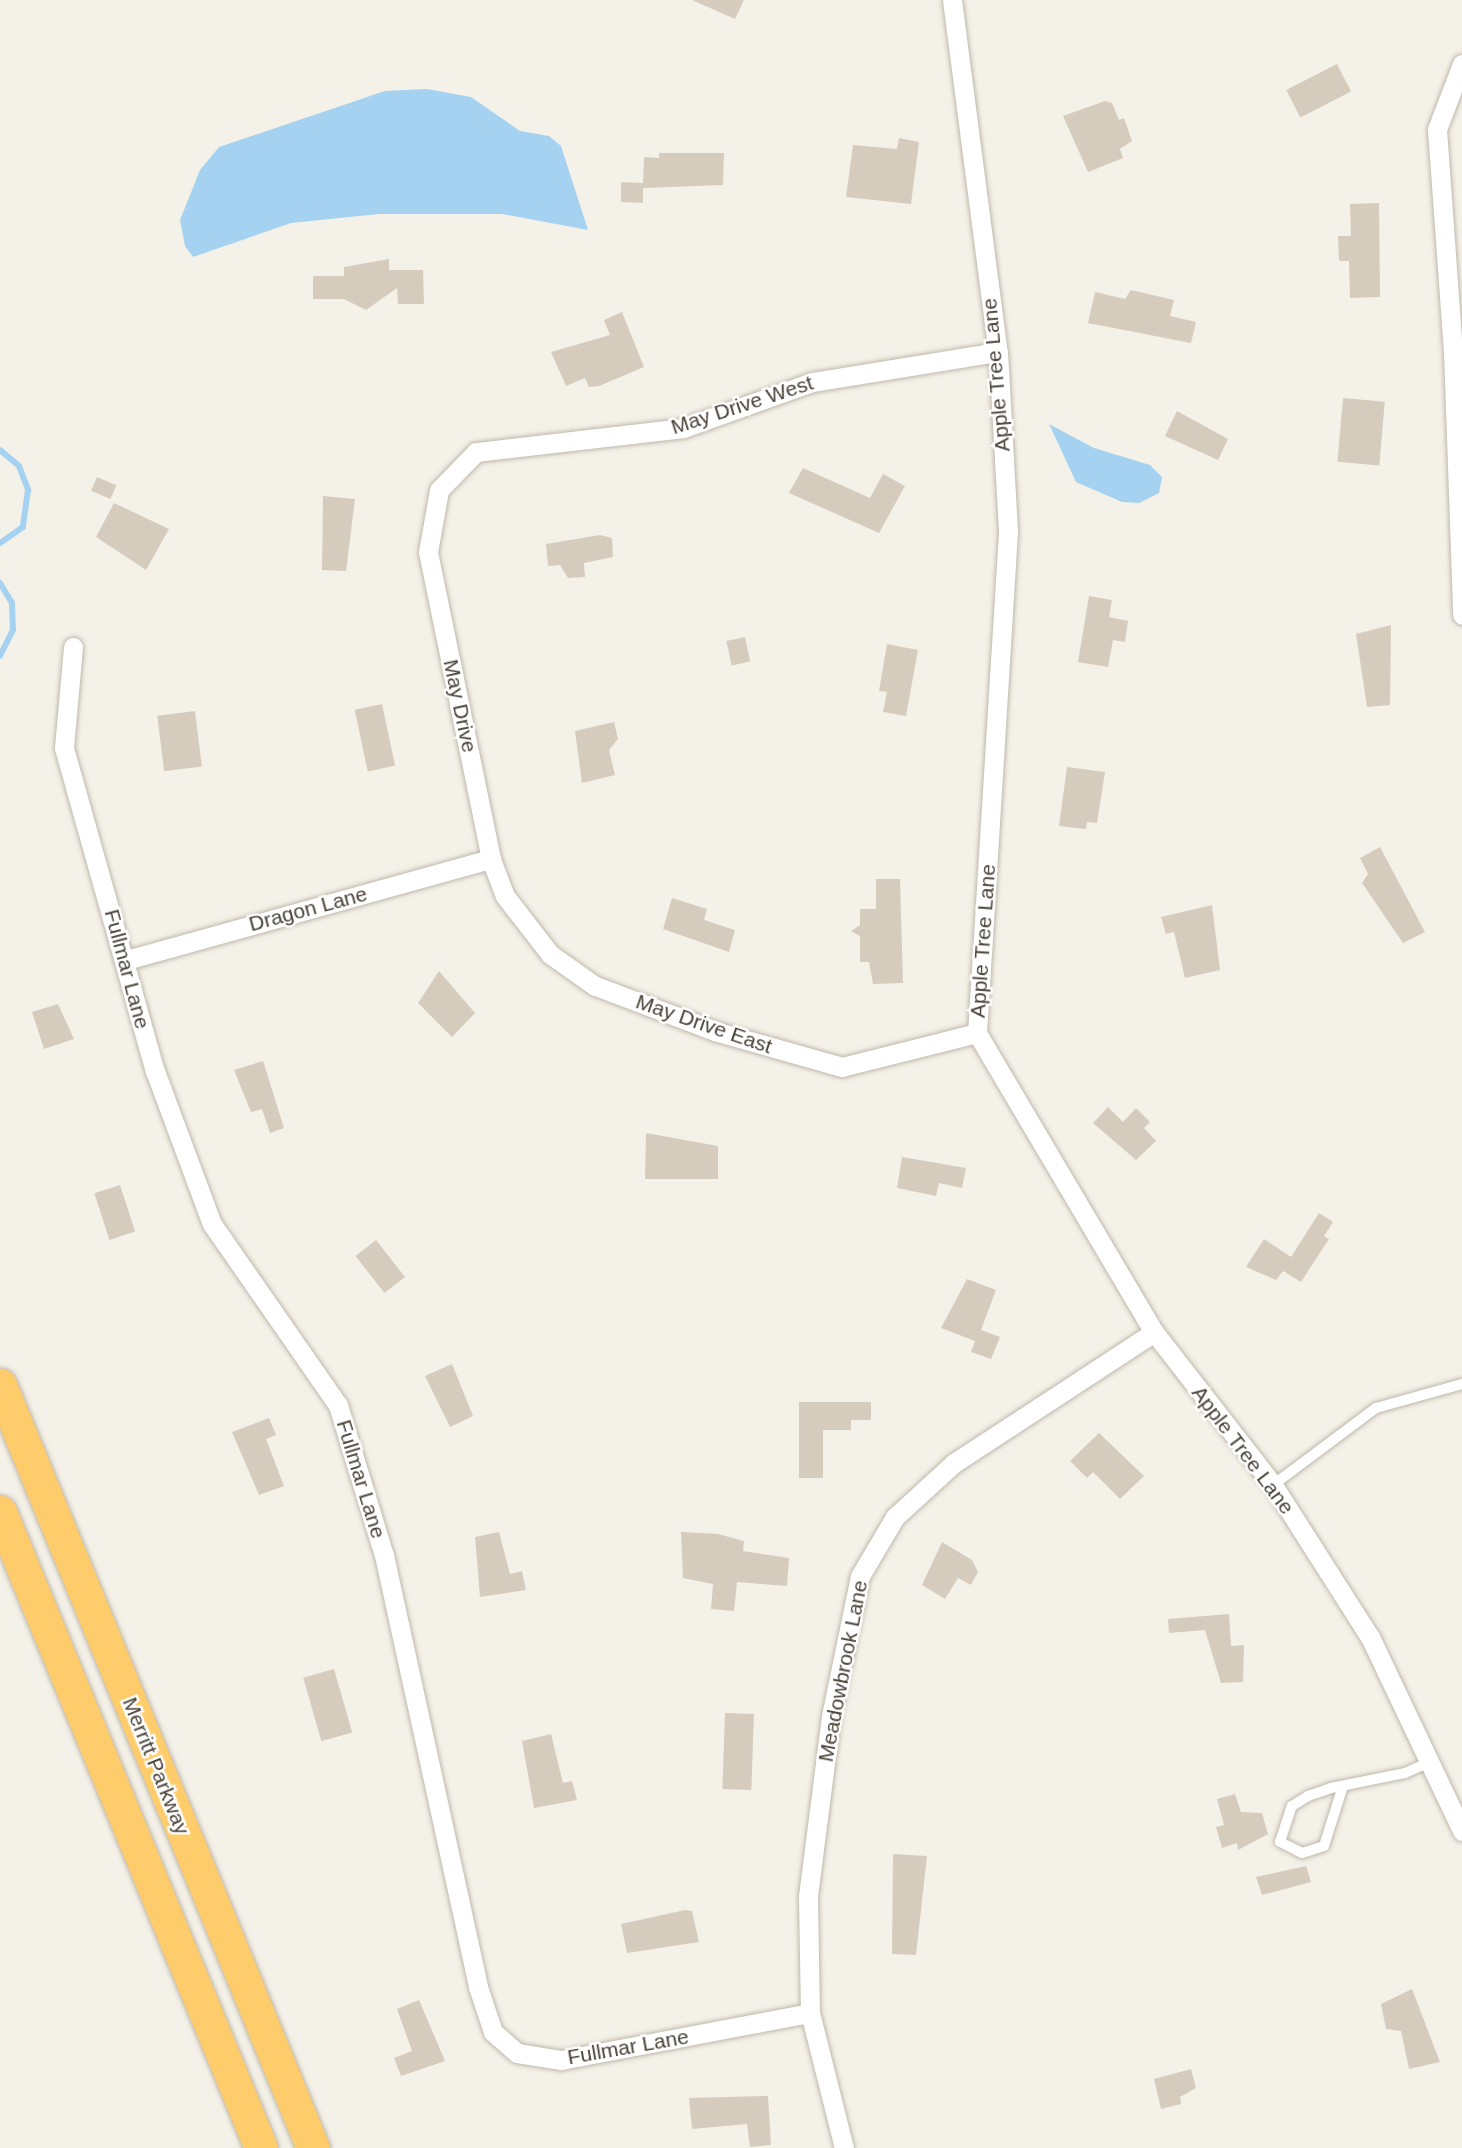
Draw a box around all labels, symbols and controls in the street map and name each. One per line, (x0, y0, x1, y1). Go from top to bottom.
street label: Apple Tree Lane (977, 297, 1015, 453)
street label: May Drive West (668, 370, 816, 440)
street label: May Drive (438, 657, 482, 755)
street label: Apple Tree Lane (965, 863, 1001, 1019)
street label: Dragon Lane (246, 881, 370, 937)
street label: Fullmar Lane (99, 907, 155, 1031)
street label: May Drive East (633, 989, 775, 1059)
street label: Apple Tree Lane (1186, 1381, 1300, 1519)
street label: Fullmar Lane (331, 1417, 391, 1541)
street label: Meadowbrook Lane (813, 1578, 873, 1764)
street label: Merritt Parkway (117, 1694, 195, 1838)
street label: Fullmar Lane (565, 2024, 691, 2070)

